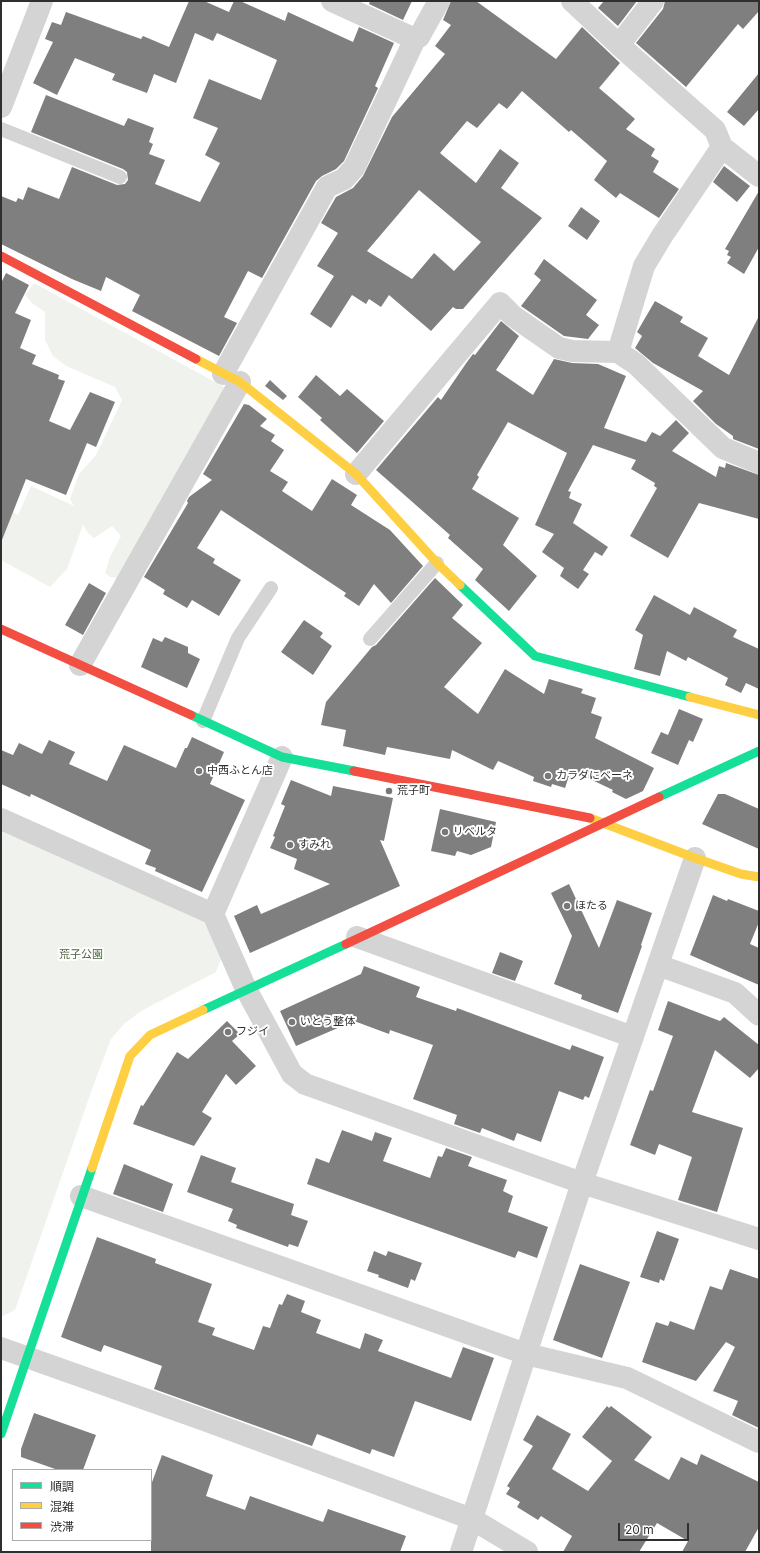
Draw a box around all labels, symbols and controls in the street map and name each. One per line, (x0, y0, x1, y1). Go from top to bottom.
place label: 中西ふとん店 (207, 764, 273, 778)
marker: 中西ふとん店 (194, 766, 204, 776)
place label: カラダにベーネ (556, 769, 633, 783)
marker: カラダにベーネ (543, 771, 553, 781)
place label: 荒子町 (397, 784, 430, 798)
marker: 荒子町 (384, 786, 394, 796)
place label: リベルタ (453, 825, 497, 839)
marker: リベルタ (440, 827, 450, 837)
place label: すみれ (298, 838, 331, 852)
marker: すみれ (285, 840, 295, 850)
place label: ほたる (575, 899, 608, 913)
marker: ほたる (562, 901, 572, 911)
park label: 荒子公園 (59, 948, 103, 962)
place label: いとう整体 (300, 1015, 355, 1029)
marker: いとう整体 (287, 1017, 297, 1027)
place label: フジイ (236, 1025, 269, 1039)
marker: フジイ (223, 1027, 233, 1037)
legend (12, 1469, 152, 1541)
text: 順調 (50, 1479, 74, 1494)
text: 混雑 (50, 1499, 74, 1514)
scale bar (620, 1515, 691, 1541)
text: 渋滞 (50, 1519, 74, 1534)
text: 20 m (625, 1522, 654, 1537)

